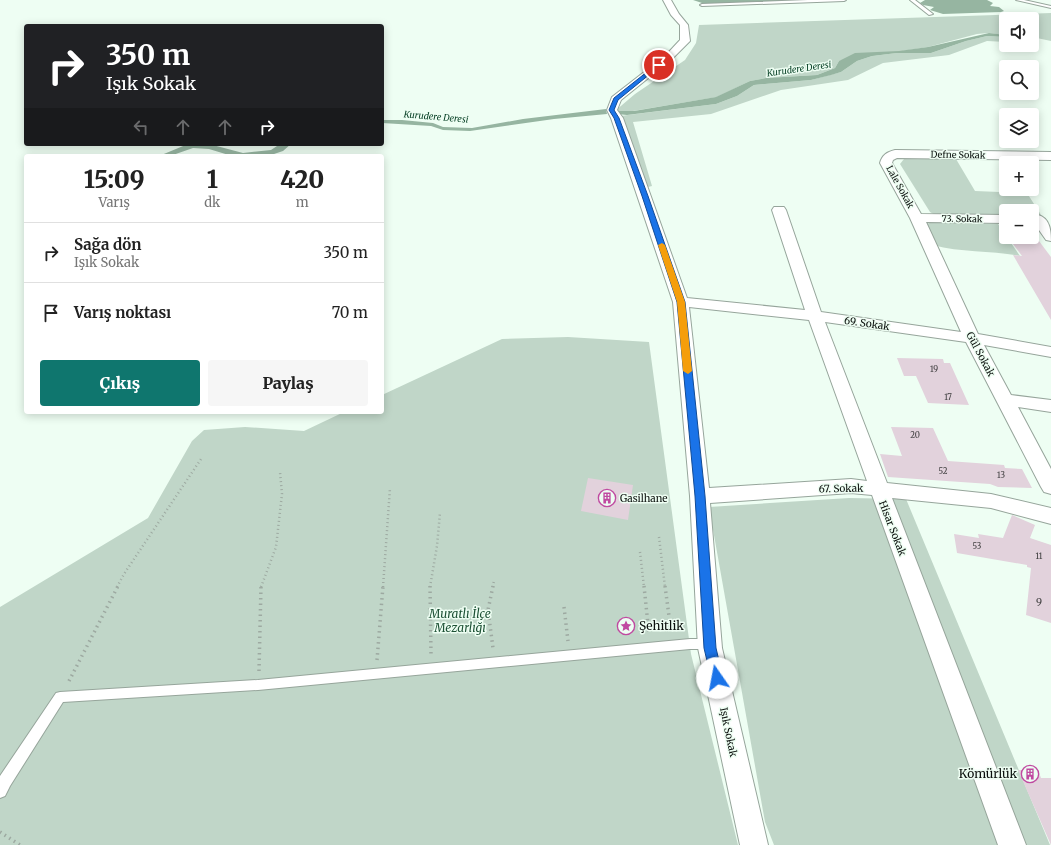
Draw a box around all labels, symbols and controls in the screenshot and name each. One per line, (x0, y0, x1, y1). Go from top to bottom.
map controls (999, 12, 1039, 244)
button: sound (999, 12, 1039, 52)
text: 350 m (106, 37, 190, 73)
icon: right (40, 40, 92, 92)
pin (642, 48, 676, 82)
icon: arrive (648, 54, 670, 76)
water label: Kurudere Deresi (765, 58, 832, 79)
button: search (999, 60, 1039, 100)
text: Işık Sokak (106, 72, 196, 95)
water label: Kurudere Deresi (402, 108, 469, 125)
button: layers (999, 108, 1039, 148)
icon: left (130, 116, 152, 138)
icon: ahead (172, 116, 194, 138)
icon: ahead (214, 116, 236, 138)
icon: right (256, 116, 278, 138)
street label: Defne Sokak (931, 149, 986, 160)
button: + (999, 156, 1039, 196)
street label: Lale Sokak (884, 163, 917, 210)
text: 15:09 (84, 164, 145, 195)
text: 1 (207, 164, 218, 195)
text: 420 (280, 164, 324, 195)
text: Varış (98, 194, 130, 211)
text: dk (204, 194, 220, 211)
text: m (296, 194, 309, 211)
button: − (999, 204, 1039, 244)
street label: 73. Sokak (941, 213, 983, 224)
text: Sağa dön (74, 235, 141, 254)
icon: right (40, 242, 62, 264)
text: 350 m (324, 243, 368, 262)
text: Işık Sokak (74, 254, 139, 271)
icon: arrive (40, 302, 62, 324)
text: Varış noktası (74, 303, 171, 322)
text: 70 m (332, 303, 368, 322)
street label: 69. Sokak (843, 314, 891, 333)
street label: Gül Sokak (963, 330, 998, 379)
button: Çıkış (40, 360, 200, 406)
button: Paylaş (208, 360, 368, 406)
house number: 19 (930, 364, 938, 374)
house number: 17 (944, 392, 952, 402)
house number: 20 (910, 430, 920, 440)
house number: 52 (938, 466, 948, 476)
house number: 13 (997, 470, 1005, 480)
street label: 67. Sokak (819, 482, 864, 495)
building icon: Gasilhane (597, 488, 617, 508)
place label: Gasilhane (620, 492, 668, 505)
street label: Hisar Sokak (876, 499, 909, 558)
house number: 53 (973, 541, 982, 551)
house number: 11 (1036, 551, 1043, 561)
house number: 9 (1036, 596, 1042, 609)
park label: Muratlı İlçe Mezarlığı (428, 606, 491, 635)
place icon: Şehitlik (616, 616, 636, 636)
place label: Şehitlik (639, 618, 684, 633)
position arrow (696, 657, 738, 699)
street label: Işık Sokak (717, 706, 740, 759)
building icon: Kömürlük (1020, 764, 1040, 784)
place label: Kömürlük (959, 766, 1017, 781)

